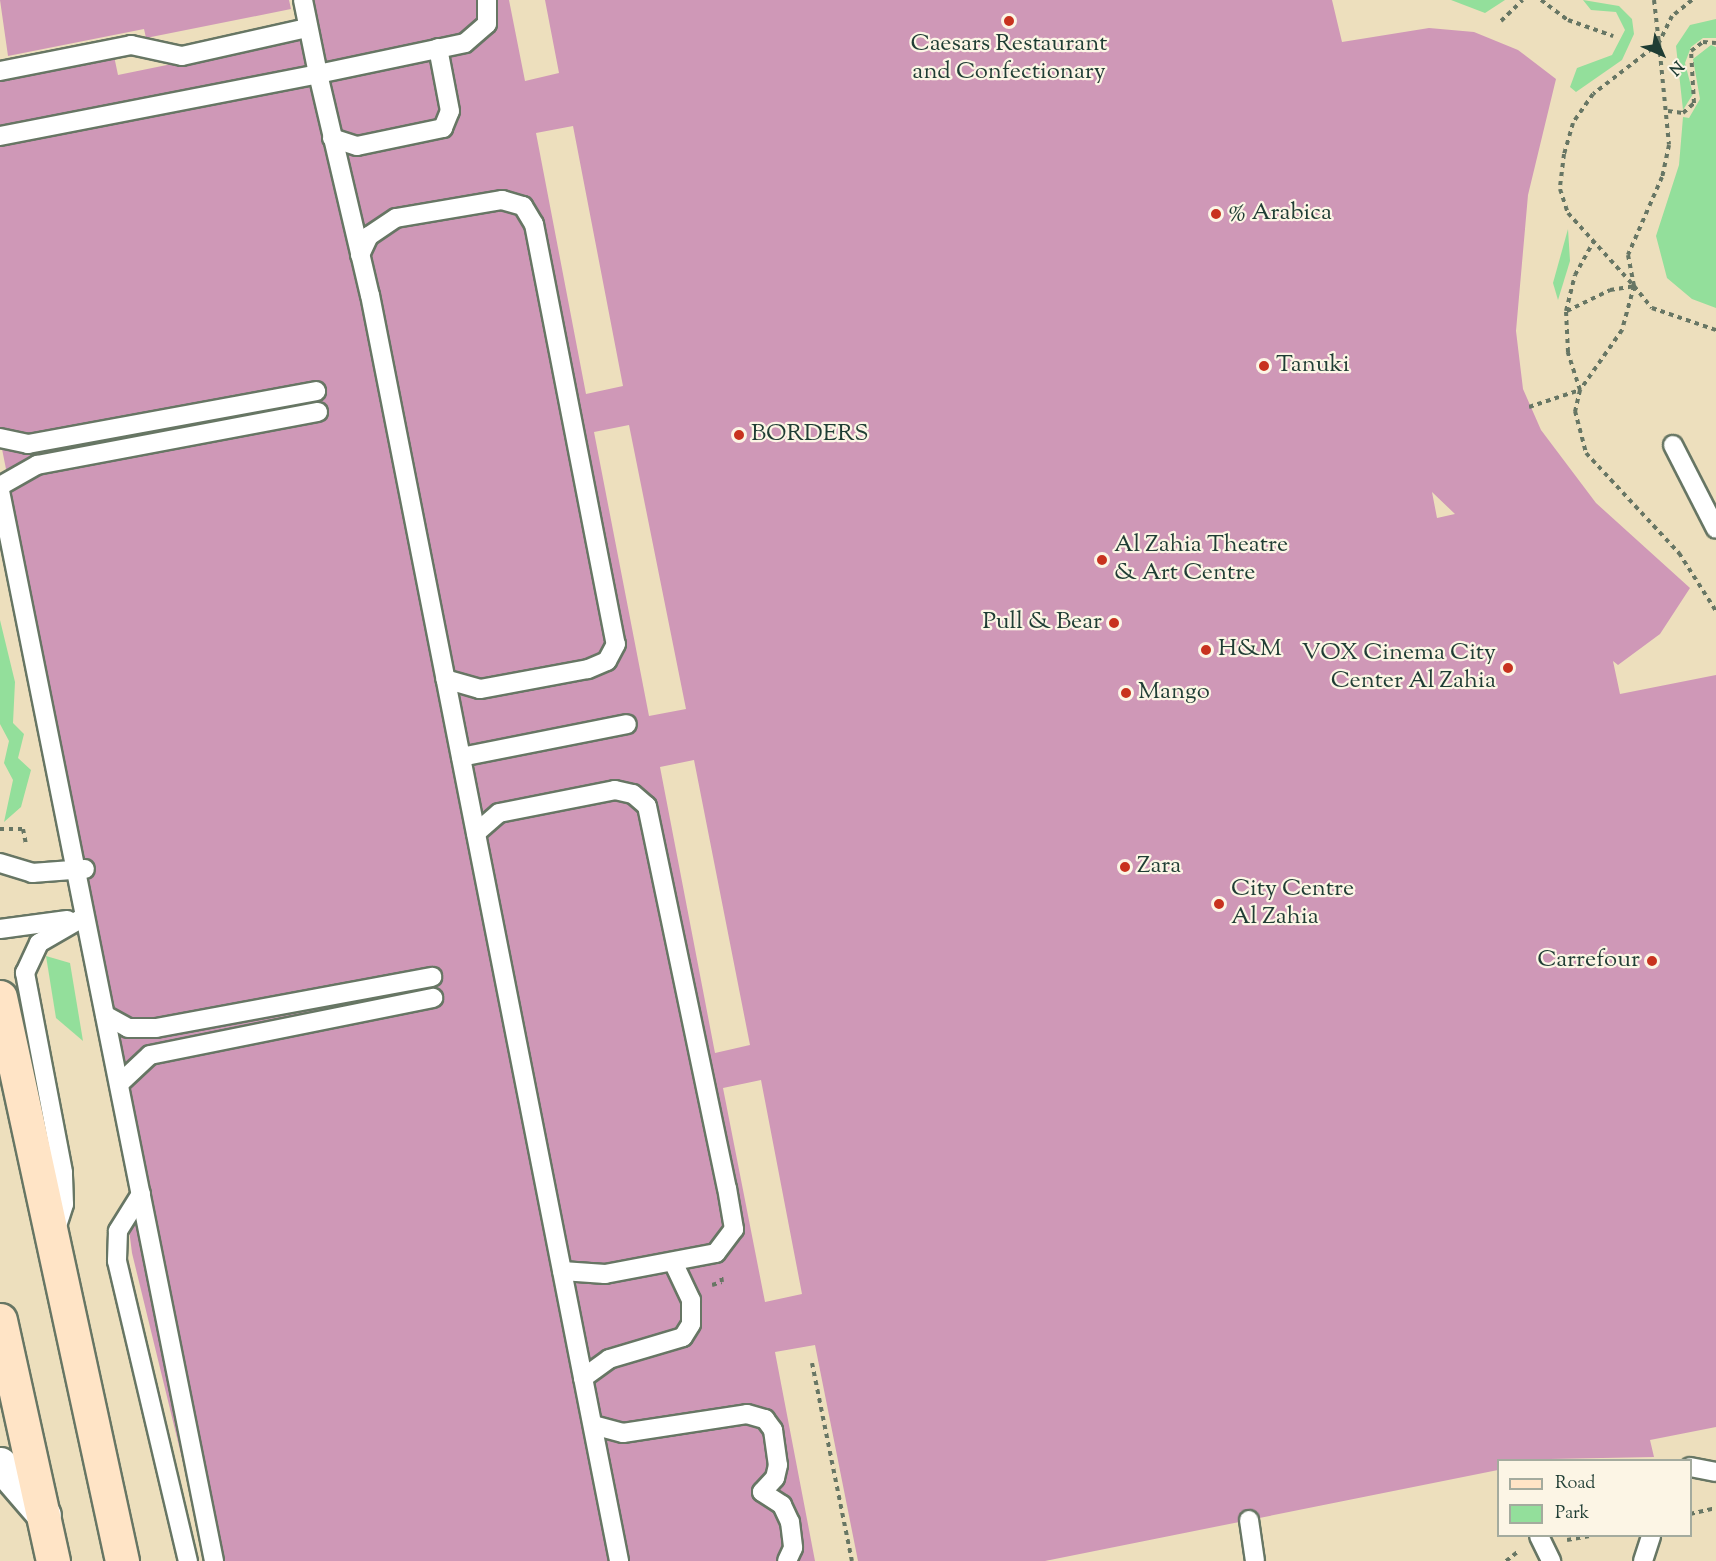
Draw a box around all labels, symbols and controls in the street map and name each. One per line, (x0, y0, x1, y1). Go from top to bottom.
marker: Caesars Restaurant and Confectionary (1002, 14, 1016, 28)
north arrow (1632, 24, 1692, 84)
place label: Caesars Restaurant and Confectionary (911, 31, 1107, 87)
text: N (1662, 54, 1688, 80)
place label: % Arabica (1228, 200, 1332, 228)
marker: % Arabica (1209, 207, 1223, 221)
place label: Tanuki (1276, 352, 1349, 380)
marker: Tanuki (1257, 359, 1271, 373)
place label: BORDERS (751, 421, 869, 449)
marker: BORDERS (732, 428, 746, 442)
place label: Al Zahia Theatre & Art Centre (1114, 532, 1288, 588)
marker: Al Zahia Theatre & Art Centre (1095, 553, 1109, 567)
place label: Pull & Bear (983, 609, 1102, 637)
marker: Pull & Bear (1107, 616, 1121, 630)
place label: H&M (1218, 636, 1282, 664)
place label: VOX Cinema City Center Al Zahia (1301, 640, 1496, 696)
marker: H&M (1199, 643, 1213, 657)
marker: VOX Cinema City Center Al Zahia (1501, 661, 1515, 675)
place label: Mango (1138, 679, 1210, 707)
marker: Mango (1119, 686, 1133, 700)
place label: Zara (1137, 853, 1181, 881)
marker: Zara (1118, 860, 1132, 874)
place label: City Centre Al Zahia (1231, 876, 1354, 932)
marker: City Centre Al Zahia (1212, 897, 1226, 911)
place label: Carrefour (1537, 947, 1640, 975)
marker: Carrefour (1645, 954, 1659, 968)
legend (1497, 1459, 1692, 1537)
text: Road (1555, 1471, 1595, 1497)
text: Park (1555, 1501, 1589, 1527)

